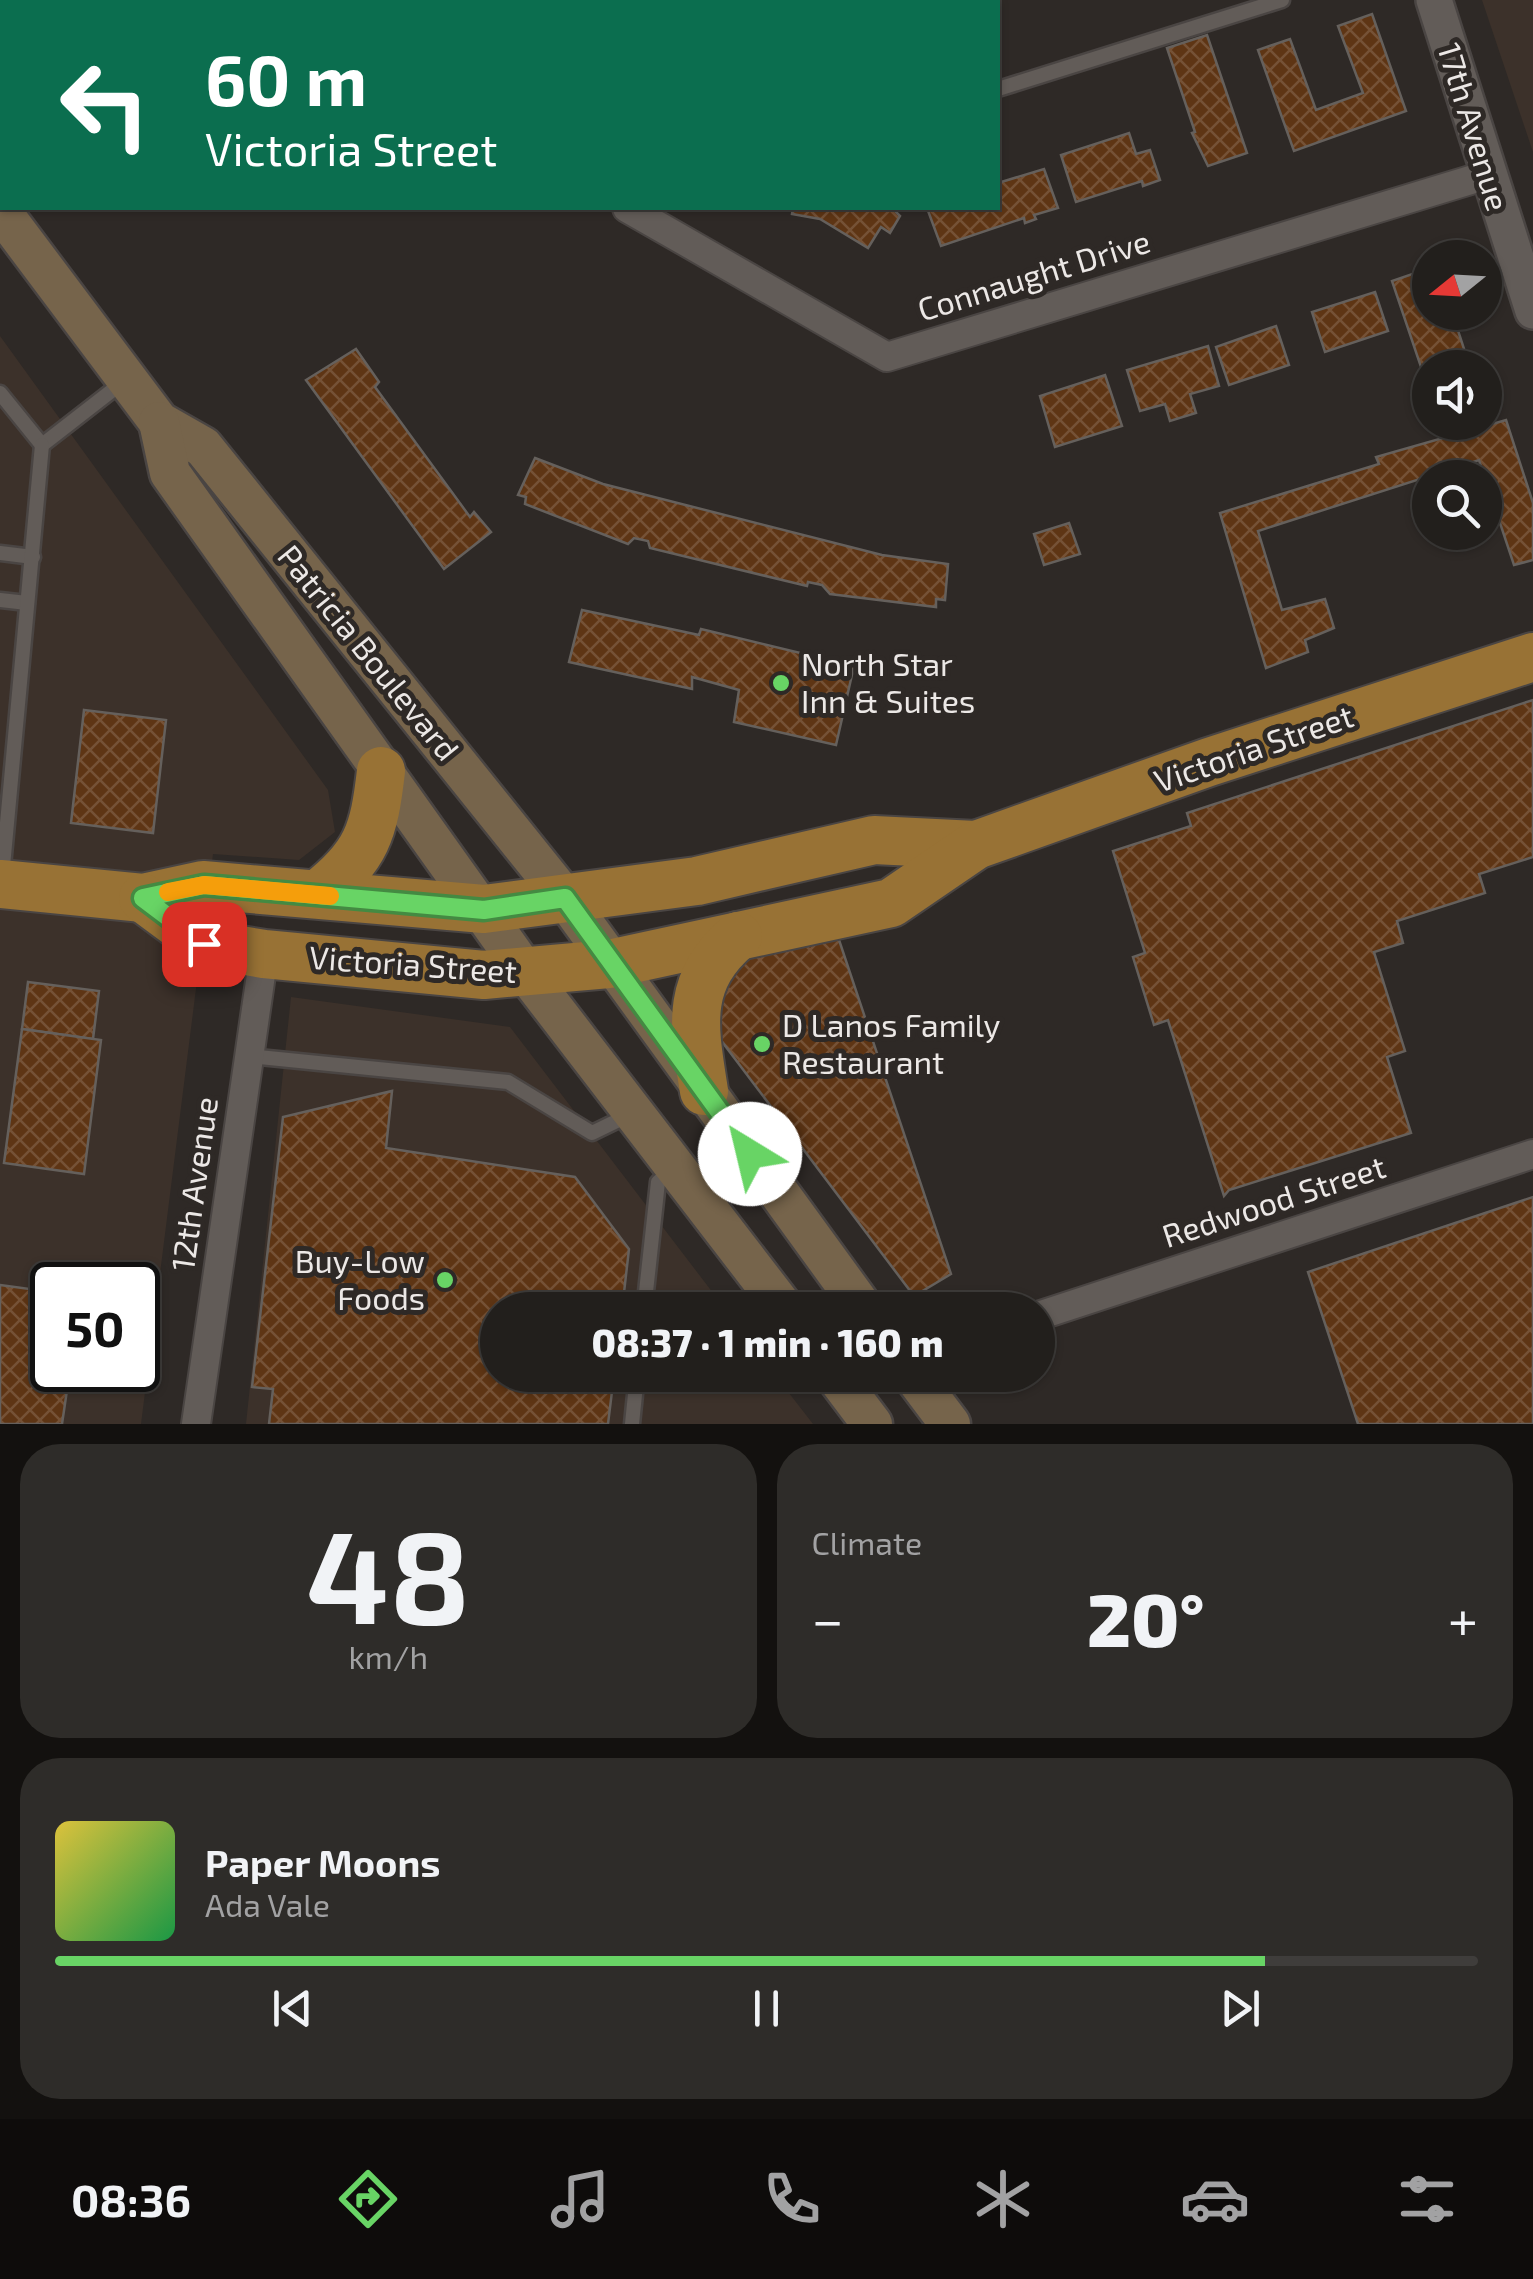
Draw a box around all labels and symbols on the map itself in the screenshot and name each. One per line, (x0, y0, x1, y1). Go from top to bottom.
street label: 17th Avenue (1431, 38, 1518, 215)
street label: Connaught Drive (913, 221, 1154, 328)
north arrow (1412, 240, 1502, 330)
street label: Patricia Boulevard (271, 537, 468, 767)
place label: North Star Inn & Suites (801, 644, 975, 719)
marker: North Star Inn & Suites (770, 672, 792, 694)
street label: Victoria Street (1149, 695, 1358, 799)
pin (162, 902, 247, 987)
street label: Victoria Street (308, 937, 518, 989)
place label: D Lanos Family Restaurant (782, 1005, 1000, 1080)
marker: D Lanos Family Restaurant (751, 1033, 773, 1055)
street label: 12th Avenue (162, 1094, 224, 1273)
position arrow (698, 1102, 802, 1206)
street label: Redwood Street (1157, 1146, 1390, 1254)
place label: Buy-Low Foods (295, 1241, 425, 1316)
speed limit sign: 50 (30, 1262, 160, 1392)
marker: Buy-Low Foods (434, 1269, 456, 1291)

